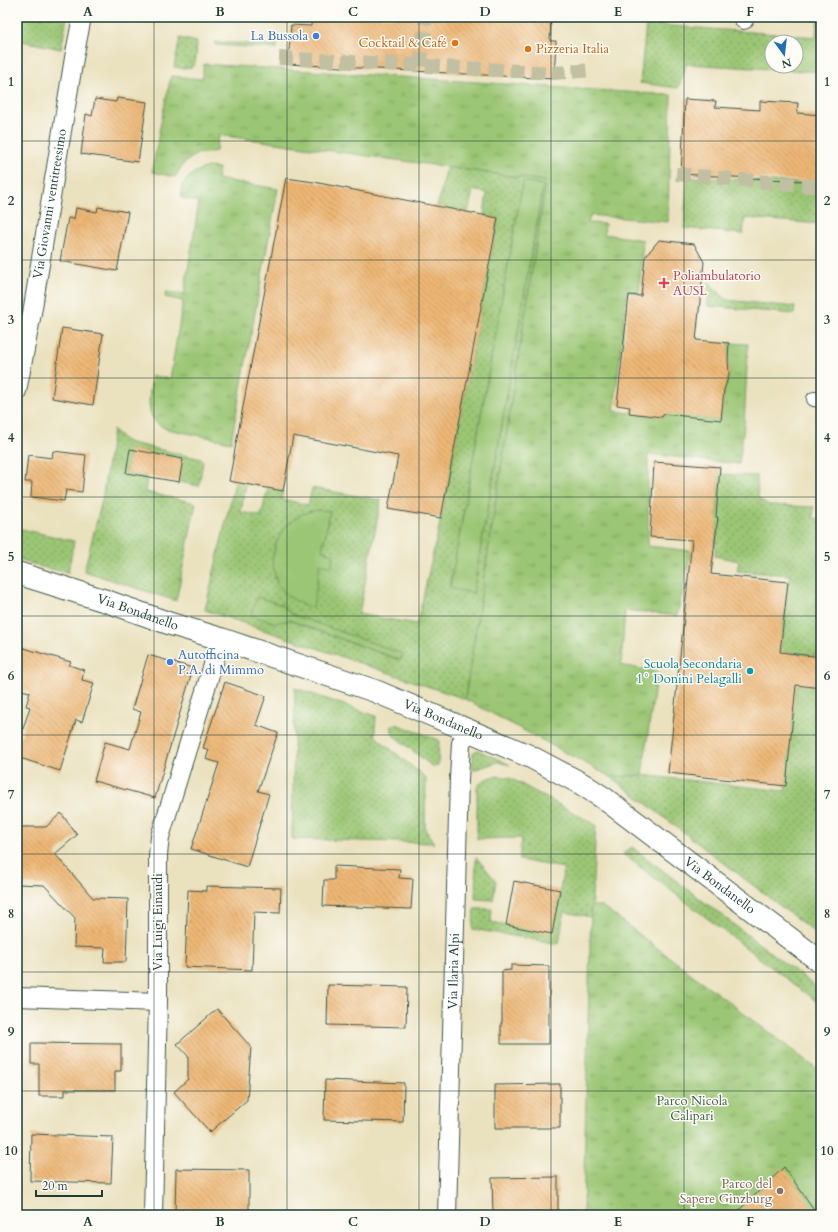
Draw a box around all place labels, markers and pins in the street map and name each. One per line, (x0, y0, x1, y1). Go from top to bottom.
place label: La Bussola (250, 27, 308, 45)
marker: La Bussola (311, 31, 321, 41)
place label: Cocktail & Café (358, 34, 447, 52)
marker: Cocktail & Café (450, 38, 460, 48)
place label: Pizzeria Italia (536, 40, 609, 58)
marker: Pizzeria Italia (523, 44, 533, 54)
place label: Poliambulatorio AUSL (673, 267, 761, 300)
marker: Poliambulatorio AUSL (658, 277, 670, 289)
place label: Autofficina P.A. di Mimmo (178, 646, 264, 679)
place label: Scuola Secondaria 1° Donini Pelagalli (636, 655, 742, 688)
marker: Autofficina P.A. di Mimmo (165, 657, 175, 667)
marker: Scuola Secondaria 1° Donini Pelagalli (745, 666, 755, 676)
place label: Parco del Sapere Ginzburg (680, 1175, 773, 1208)
marker: Parco del Sapere Ginzburg (775, 1186, 785, 1196)

